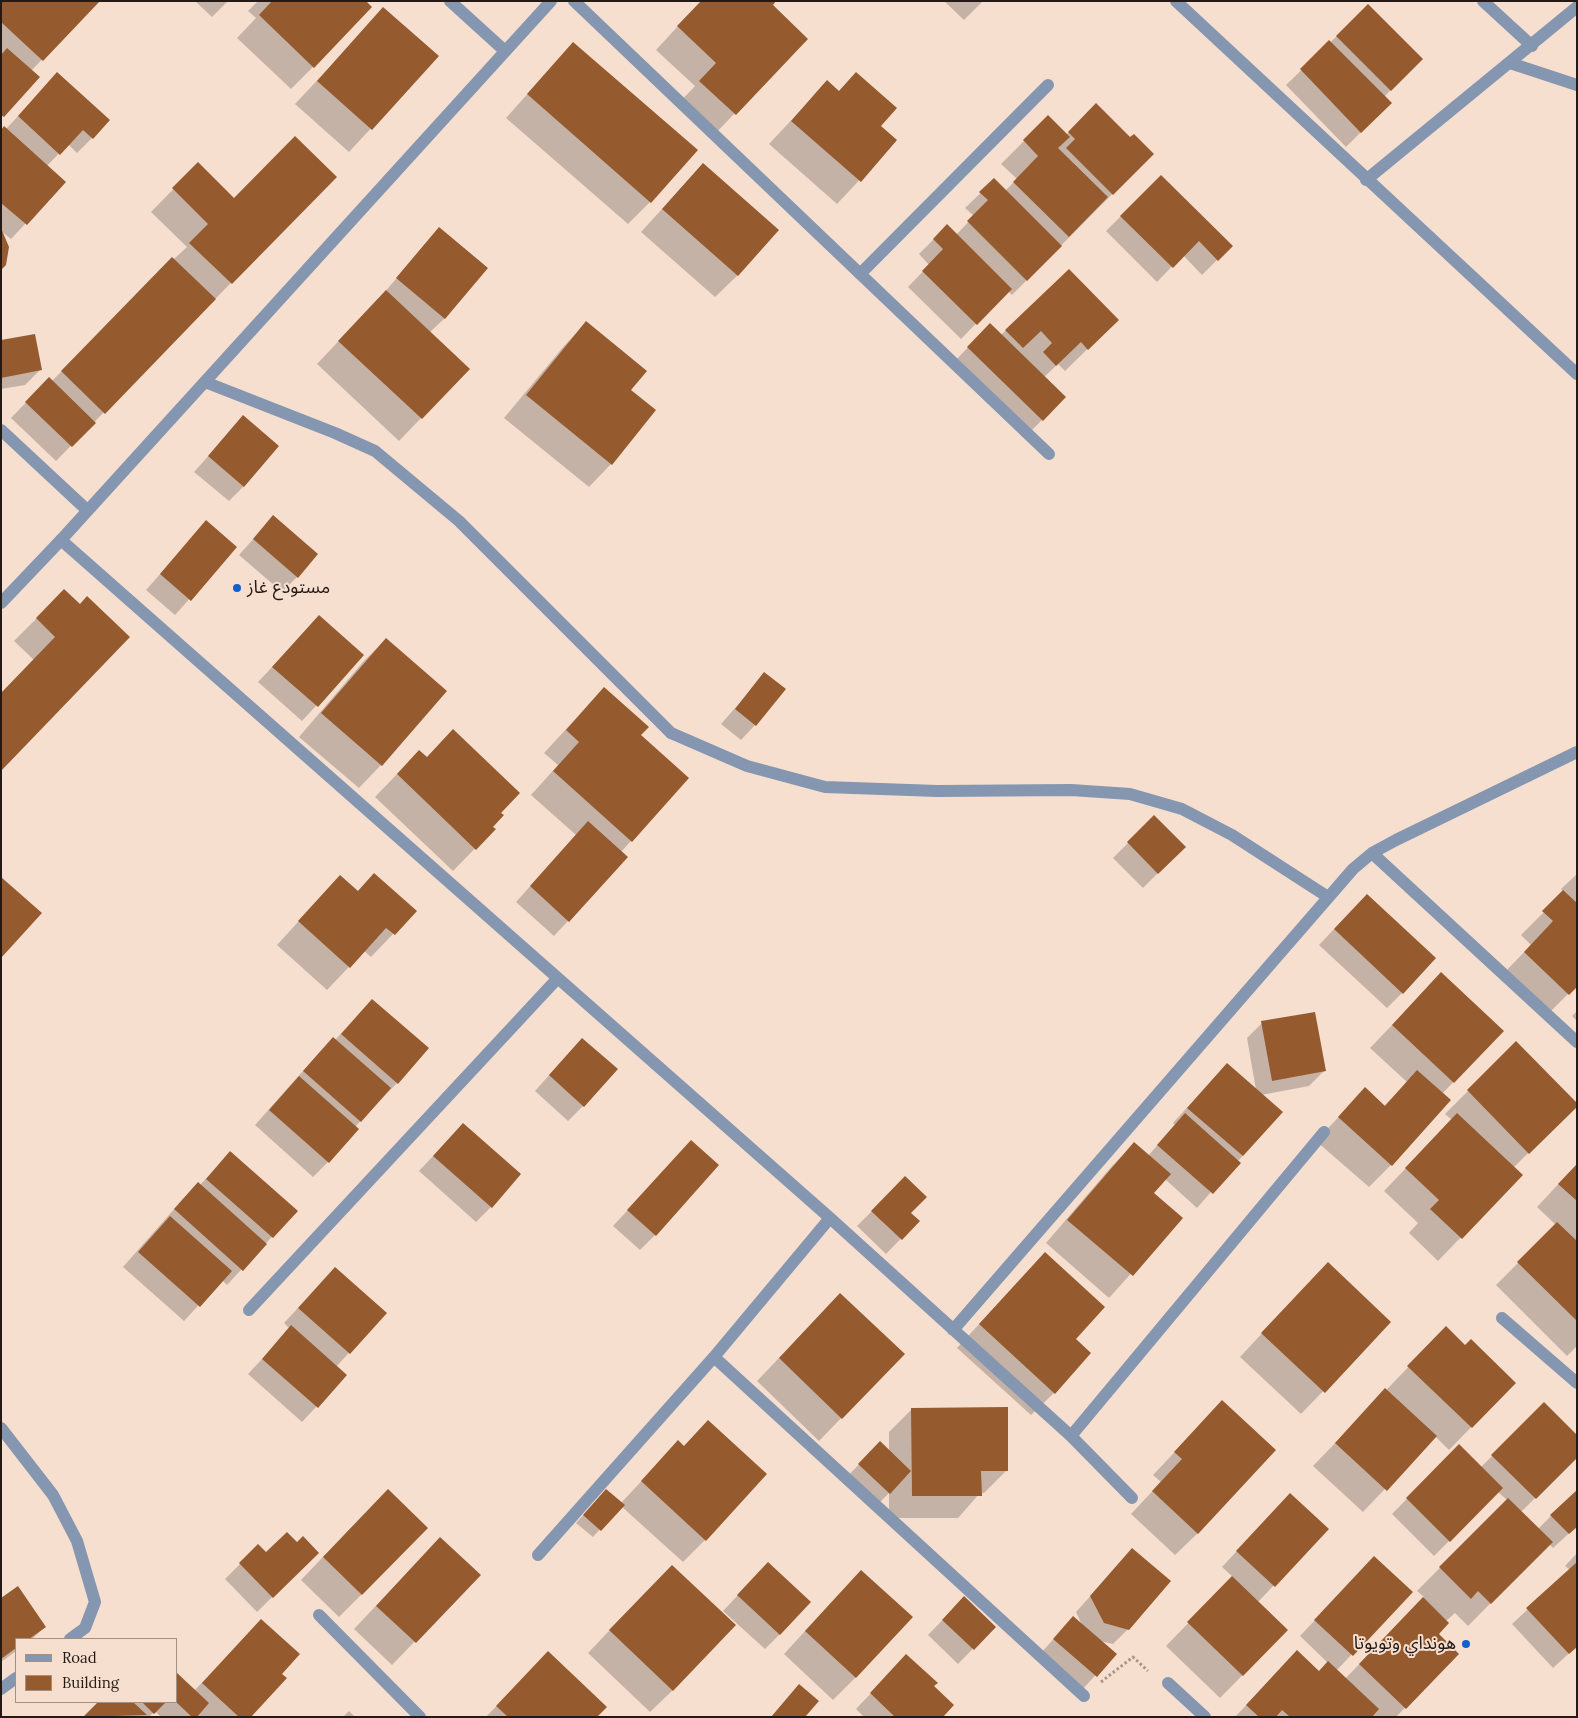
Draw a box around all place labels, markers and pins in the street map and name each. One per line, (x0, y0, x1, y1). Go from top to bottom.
place label: مستودع غاز (247, 577, 330, 599)
marker: مستودع غاز (231, 582, 243, 594)
place label: هونداي وتويوتا (1354, 1633, 1456, 1655)
marker: هونداي وتويوتا (1460, 1638, 1472, 1650)

